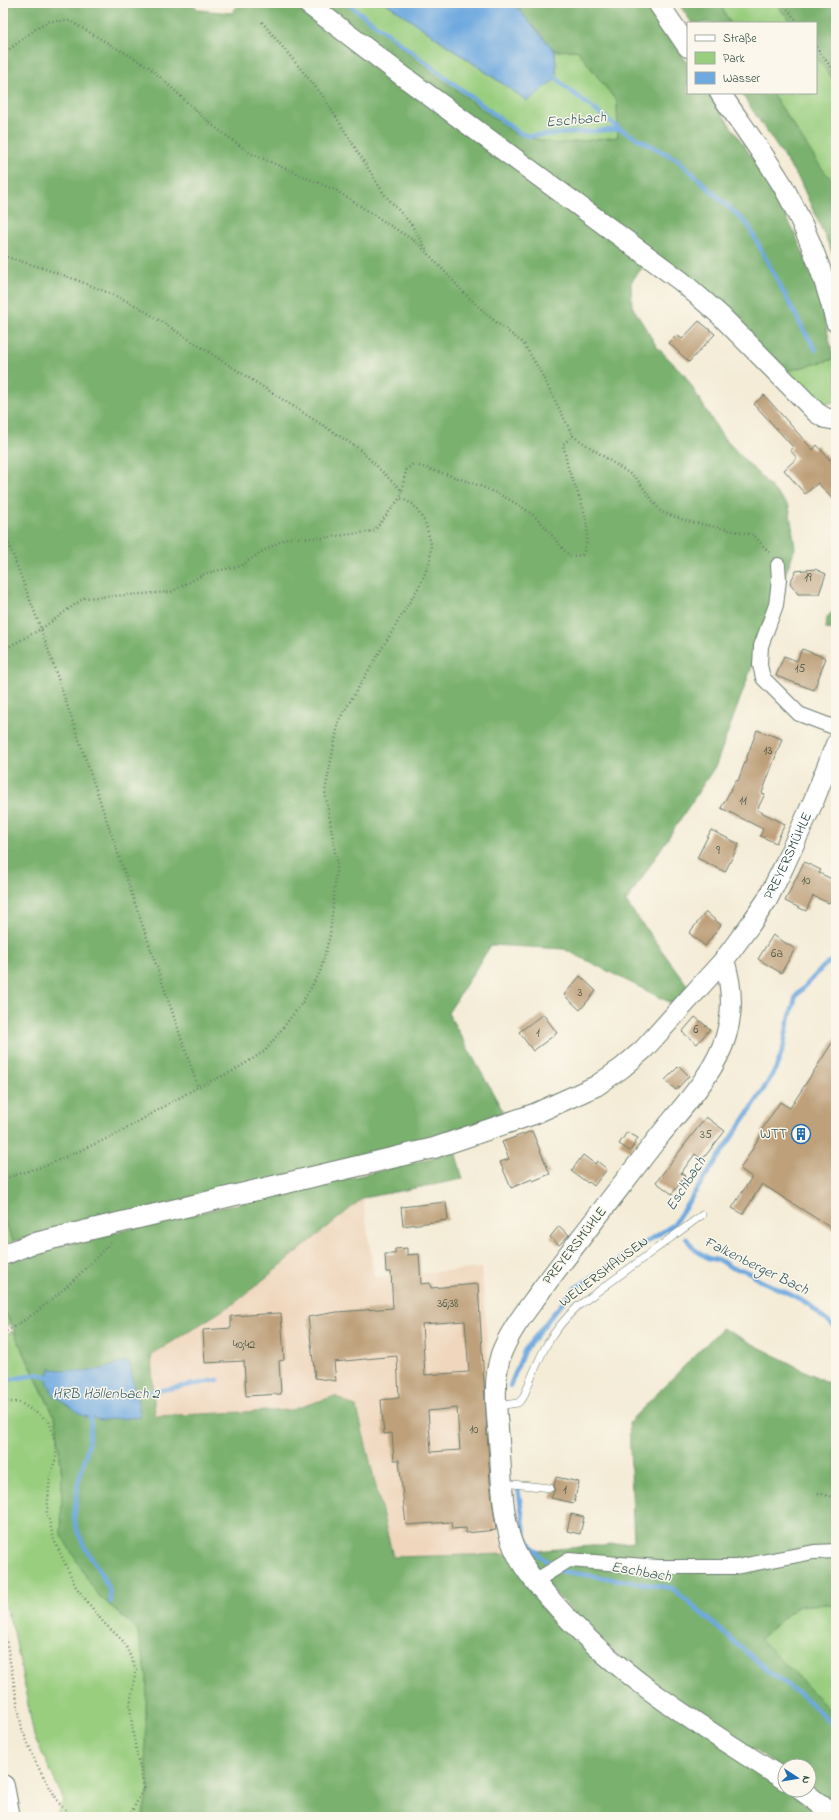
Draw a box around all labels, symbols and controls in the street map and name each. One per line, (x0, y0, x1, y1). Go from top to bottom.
legend (687, 22, 817, 94)
text: Straße (723, 30, 757, 48)
text: Park (723, 50, 745, 68)
text: Wasser (723, 70, 760, 88)
water label: Eschbach (545, 106, 608, 134)
house number: 19 (804, 569, 812, 587)
house number: 15 (795, 660, 805, 678)
house number: 13 (764, 742, 772, 760)
house number: 11 (739, 792, 747, 810)
street label: PREYERSMÜHLE (758, 809, 818, 903)
house number: 9 (716, 842, 720, 860)
house number: 10 (801, 872, 811, 890)
house number: 6a (771, 945, 783, 963)
house number: 3 (578, 984, 583, 1002)
house number: 6 (693, 1021, 699, 1039)
house number: 1 (536, 1024, 540, 1042)
building icon: WTT (790, 1123, 812, 1145)
place label: WTT (760, 1124, 787, 1145)
house number: 35 (700, 1126, 712, 1144)
water label: Eschbach (660, 1152, 712, 1215)
street label: PREYERSMÜHLE (538, 1202, 612, 1290)
street label: WELLERSHAUSEN (555, 1231, 653, 1313)
water label: Falkenberger Bach (699, 1231, 813, 1302)
house number: 36;38 (437, 1295, 459, 1313)
house number: 40;42 (233, 1336, 255, 1354)
water label: HRB Höllenbach 2 (52, 1383, 161, 1405)
house number: 10 (469, 1421, 479, 1439)
house number: 1 (563, 1481, 567, 1499)
water label: Eschbach (609, 1556, 673, 1588)
north arrow (777, 1758, 817, 1798)
text: N (797, 1775, 814, 1785)

